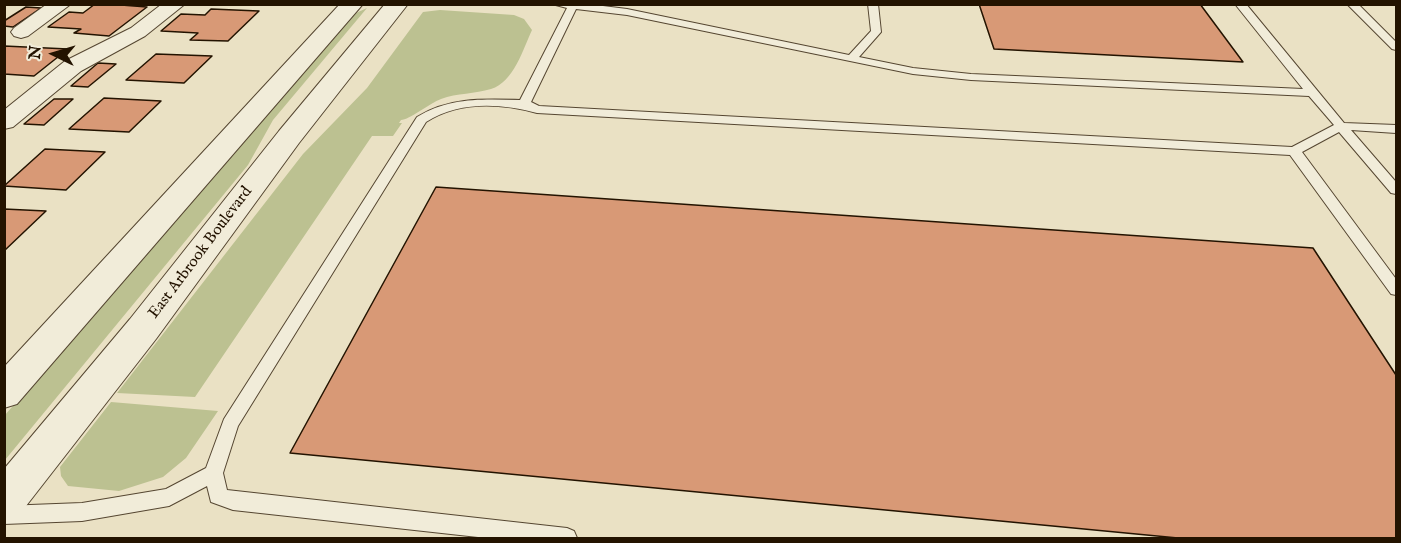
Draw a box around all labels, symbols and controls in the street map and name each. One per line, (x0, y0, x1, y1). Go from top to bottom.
north arrow (24, 24, 84, 84)
text: N (26, 45, 47, 60)
street label: East Arbrook Boulevard (145, 183, 257, 323)

